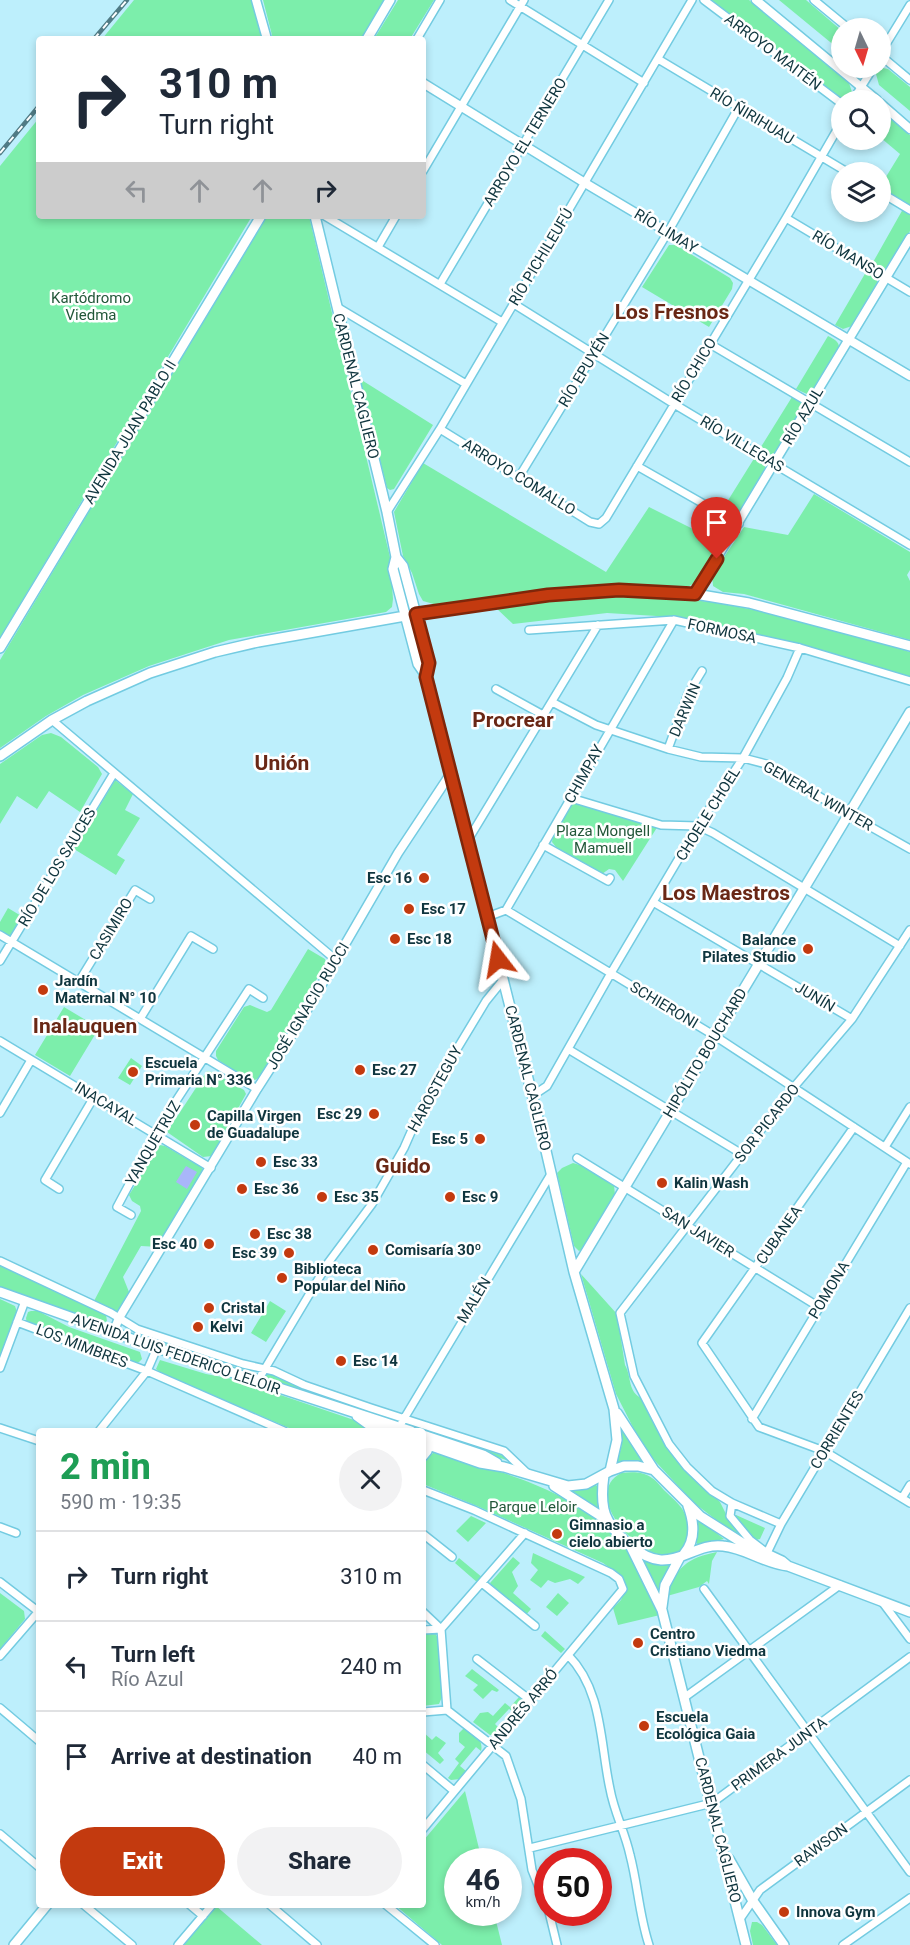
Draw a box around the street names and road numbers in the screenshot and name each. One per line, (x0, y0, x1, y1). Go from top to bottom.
street label: ARROYO MAITÉN (721, 10, 825, 94)
street label: ARROYO EL TERNERO (480, 75, 570, 209)
street label: RÍO ÑIRIHUAU (707, 84, 797, 148)
street label: RÍO PICHILEUFÚ (505, 205, 577, 309)
street label: RÍO LIMAY (631, 205, 701, 257)
street label: RÍO MANSO (809, 227, 887, 283)
street label: CARDENAL CAGLIERO (329, 311, 383, 461)
street label: RÍO EPUYÉN (555, 330, 613, 410)
street label: RÍO CHICO (668, 335, 720, 405)
street label: AVENIDA JUAN PABLO II (80, 357, 180, 507)
street label: RÍO AZUL (779, 384, 827, 448)
street label: RÍO VILLEGAS (697, 412, 787, 476)
street label: ARROYO COMALLO (459, 435, 579, 519)
street label: FORMOSA (686, 615, 758, 647)
street label: DARWIN (666, 680, 704, 740)
street label: CHIMPAY (561, 742, 607, 806)
street label: GENERAL WINTER (760, 757, 876, 835)
street label: CHOELE CHOEL (672, 764, 744, 864)
street label: RÍO DE LOS SAUCES (14, 804, 100, 930)
street label: CASIMIRO (85, 895, 137, 963)
street label: JOSÉ IGNACIO RUCCI (263, 939, 353, 1073)
street label: SCHIERONI (627, 978, 701, 1032)
street label: JUNÍN (792, 978, 838, 1016)
street label: HIPÓLITO BOUCHARD (659, 985, 751, 1121)
street label: CARDENAL CAGLIERO (501, 1003, 555, 1153)
street label: HAROSTEGUY (404, 1043, 466, 1135)
street label: INACAYAL (72, 1078, 140, 1130)
street label: SOR PICARDO (731, 1080, 803, 1166)
street label: YANQUETRUZ (122, 1098, 184, 1188)
street label: CUBANEA (752, 1202, 806, 1268)
street label: SAN JAVIER (659, 1203, 737, 1261)
street label: POMONA (805, 1258, 853, 1322)
street label: MALÉN (453, 1274, 495, 1326)
street label: AVENIDA LUIS FEDERICO LELOIR (69, 1310, 283, 1398)
street label: LOS MIMBRES (34, 1320, 131, 1372)
street label: CORRIENTES (807, 1388, 867, 1472)
street label: ANDRÉS ARRÓ (484, 1665, 562, 1753)
street label: PRIMERA JUNTA (728, 1713, 830, 1795)
street label: CARDENAL CAGLIERO (691, 1755, 745, 1905)
street label: RAWSON (791, 1820, 851, 1870)

